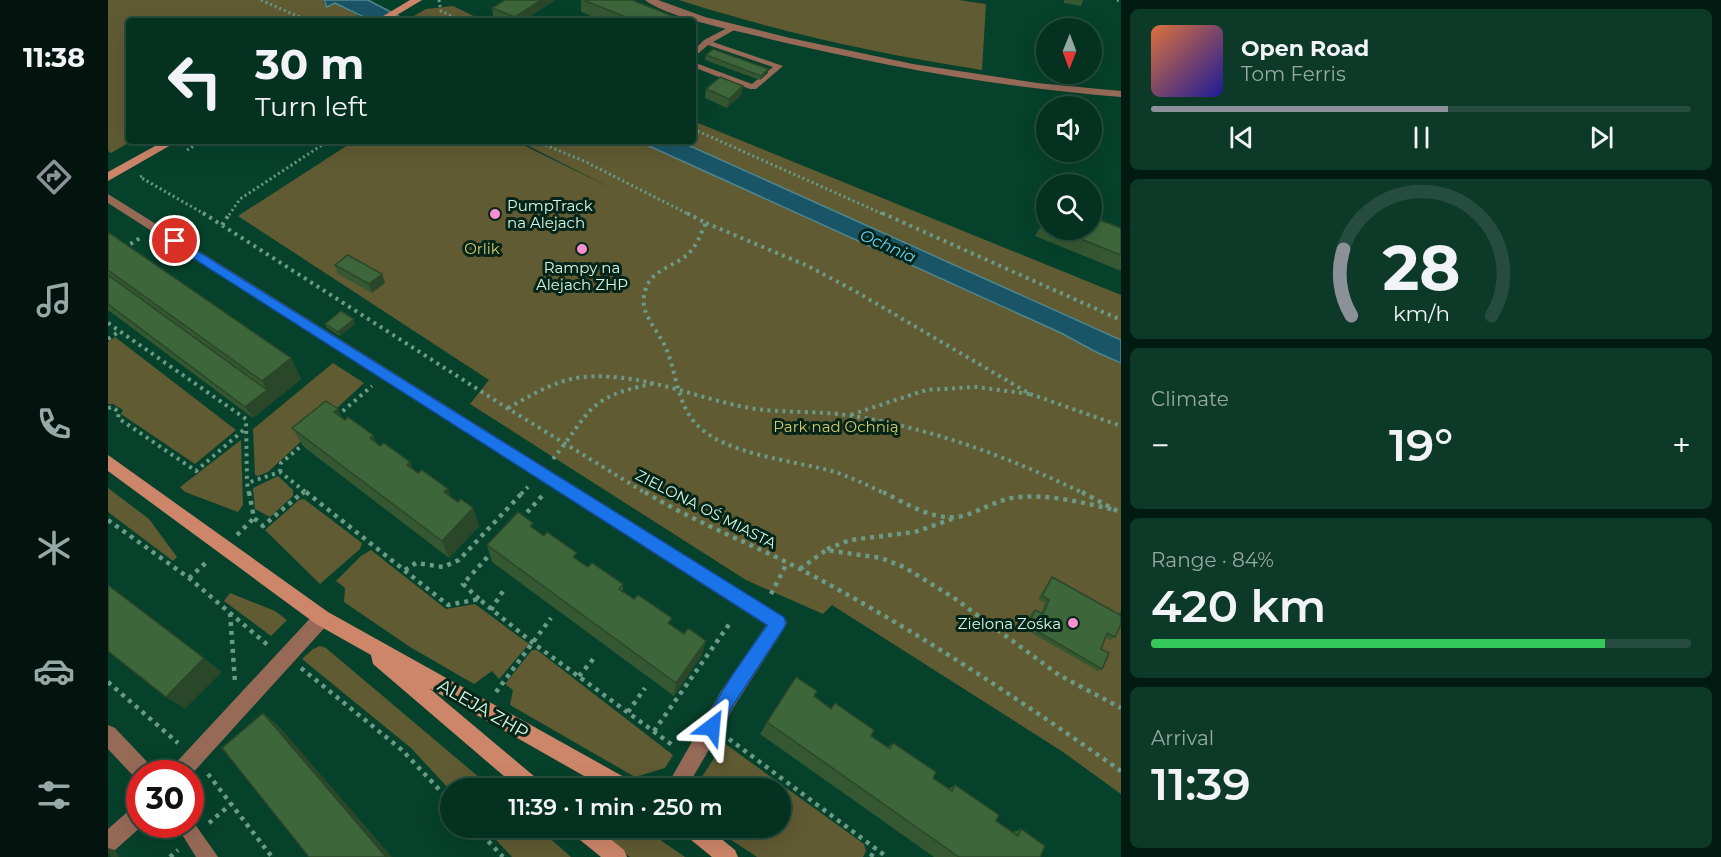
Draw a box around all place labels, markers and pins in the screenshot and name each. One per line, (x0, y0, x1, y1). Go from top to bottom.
place label: PumpTrack na Alejach (507, 196, 593, 232)
marker: PumpTrack na Alejach (488, 207, 502, 221)
pin (149, 215, 200, 266)
marker: Rampy na Alejach ZHP (575, 242, 589, 256)
place label: Rampy na Alejach ZHP (536, 258, 628, 294)
place label: Zielona Zośka (958, 614, 1061, 633)
marker: Zielona Zośka (1066, 616, 1080, 630)

